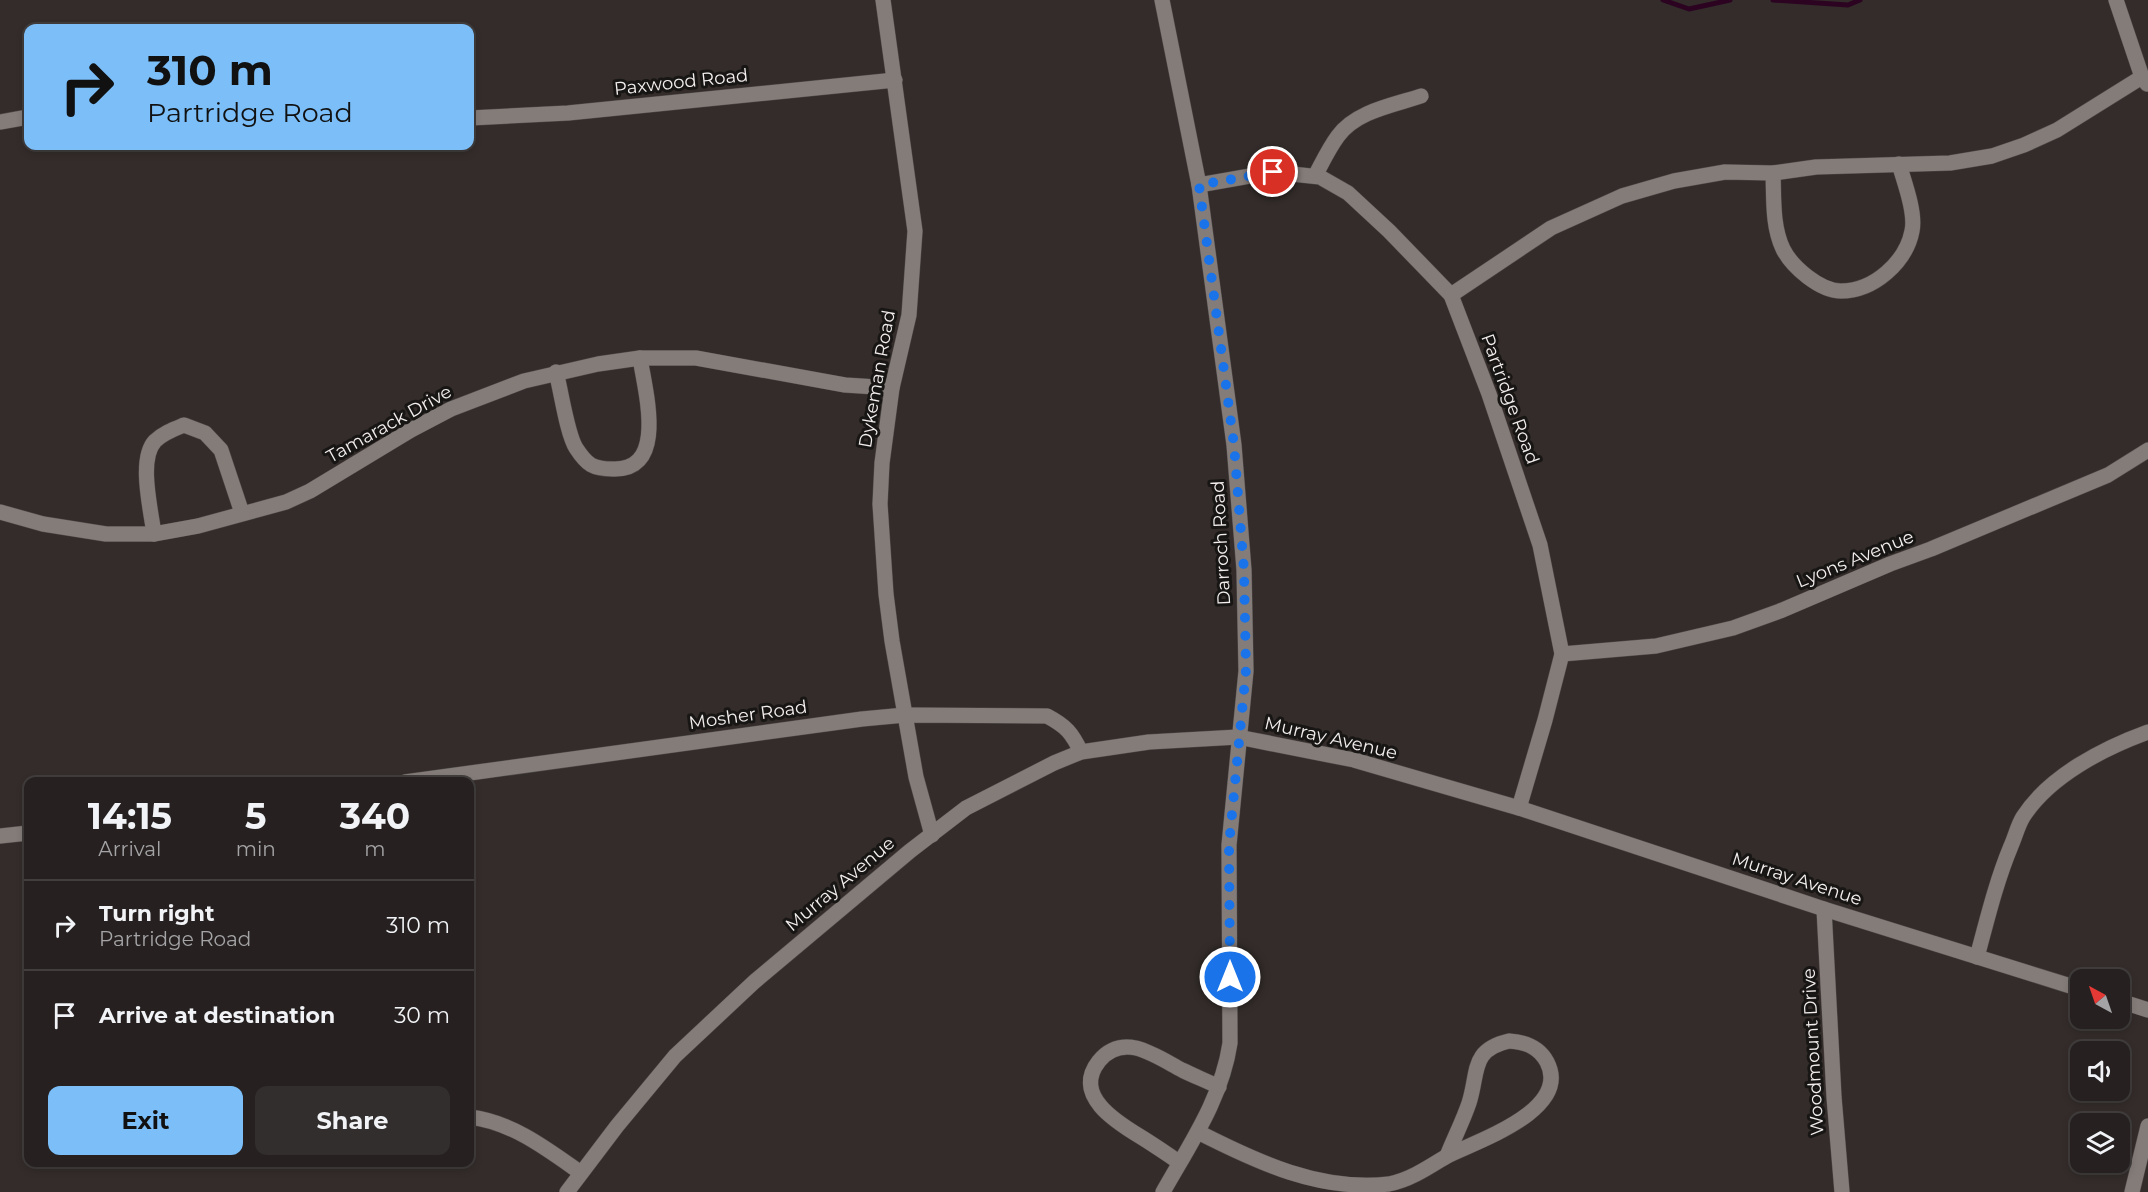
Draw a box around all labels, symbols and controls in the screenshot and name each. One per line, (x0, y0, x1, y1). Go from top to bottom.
text: 310 m (147, 44, 273, 96)
icon: right (48, 48, 126, 126)
street label: Paxwood Road (613, 64, 749, 100)
text: Partridge Road (147, 96, 353, 129)
pin (1247, 146, 1298, 197)
icon: arrive (1256, 155, 1289, 188)
street label: Dykeman Road (854, 308, 900, 450)
street label: Partridge Road (1476, 331, 1544, 467)
street label: Tamarack Drive (322, 380, 456, 468)
street label: Darroch Road (1207, 480, 1235, 606)
street label: Lyons Avenue (1793, 525, 1917, 593)
street label: Mosher Road (687, 696, 809, 734)
street label: Murray Avenue (1262, 712, 1400, 764)
text: 14:15 (88, 794, 172, 838)
text: 5 (245, 794, 267, 838)
text: 340 (340, 794, 410, 838)
street label: Murray Avenue (781, 832, 899, 936)
text: Arrival (98, 837, 161, 861)
text: min (236, 837, 276, 861)
text: m (364, 837, 386, 861)
street label: Murray Avenue (1729, 848, 1865, 910)
text: Turn right (99, 900, 214, 927)
icon: right (48, 909, 81, 942)
text: 310 m (386, 912, 450, 939)
text: Partridge Road (99, 927, 251, 951)
position arrow (1198, 945, 1262, 1009)
street label: Woodmount Drive (1798, 968, 1828, 1136)
north arrow (2070, 969, 2130, 1029)
map controls (2070, 969, 2130, 1173)
icon: arrive (48, 999, 81, 1032)
text: Arrive at destination (99, 1002, 335, 1029)
text: 30 m (394, 1002, 450, 1029)
button: sound (2070, 1041, 2130, 1101)
button: Exit (48, 1086, 243, 1155)
button: Share (255, 1086, 450, 1155)
button: layers (2070, 1113, 2130, 1173)

